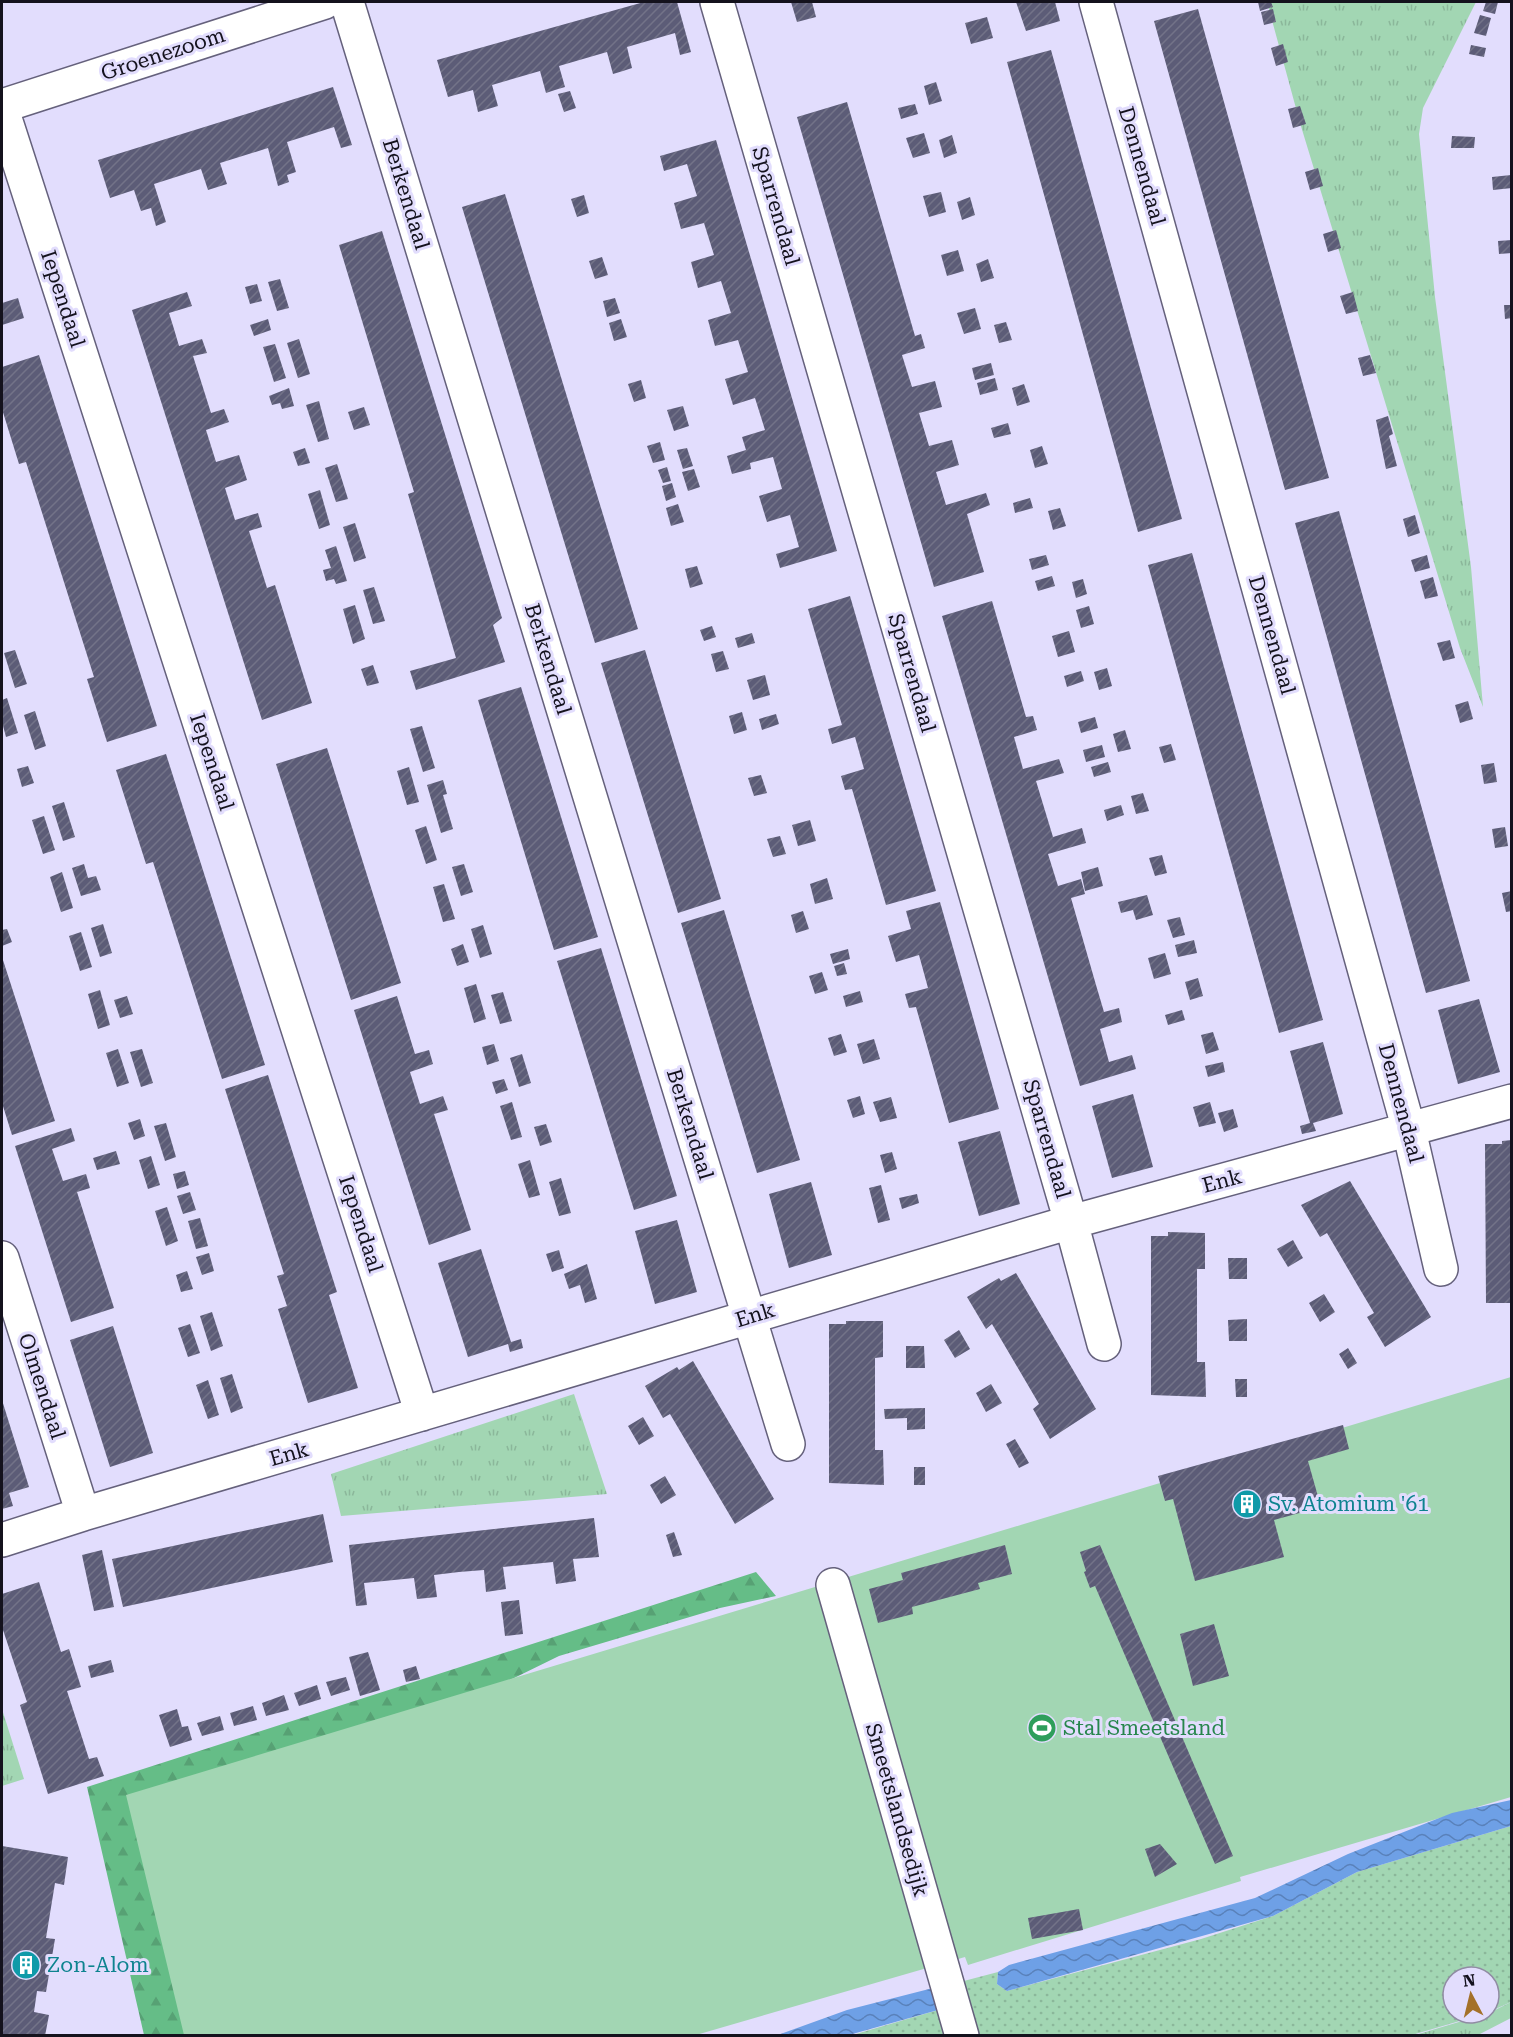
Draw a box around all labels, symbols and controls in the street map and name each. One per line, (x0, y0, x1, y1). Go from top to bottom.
street label: Groenezoom (98, 23, 228, 85)
street label: Dennendaal (1114, 104, 1171, 229)
street label: Berkendaal (378, 136, 434, 253)
street label: Sparrendaal (748, 144, 805, 269)
street label: Iependaal (36, 247, 90, 351)
street label: Dennendaal (1244, 573, 1301, 698)
street label: Berkendaal (520, 601, 576, 718)
street label: Sparrendaal (884, 611, 941, 736)
street label: Iependaal (185, 710, 239, 814)
street label: Dennendaal (1374, 1041, 1429, 1166)
street label: Berkendaal (662, 1066, 718, 1183)
street label: Sparrendaal (1019, 1077, 1076, 1202)
street label: Enk (1200, 1164, 1244, 1198)
street label: Iependaal (334, 1172, 388, 1276)
street label: Enk (732, 1298, 778, 1332)
street label: Olmendaal (14, 1330, 71, 1442)
street label: Enk (266, 1437, 312, 1471)
building icon: Sv. Atomium '61 (1231, 1488, 1263, 1520)
place label: Sv. Atomium '61 (1268, 1492, 1429, 1516)
sports icon: Stal Smeetsland (1026, 1712, 1058, 1744)
place label: Stal Smeetsland (1063, 1716, 1226, 1740)
street label: Smeetslandsedijk (861, 1721, 933, 1899)
building icon: Zon-Alom (10, 1949, 42, 1981)
place label: Zon-Alom (47, 1953, 149, 1977)
north arrow (1441, 1965, 1501, 2025)
text: N (1462, 1970, 1477, 1991)

